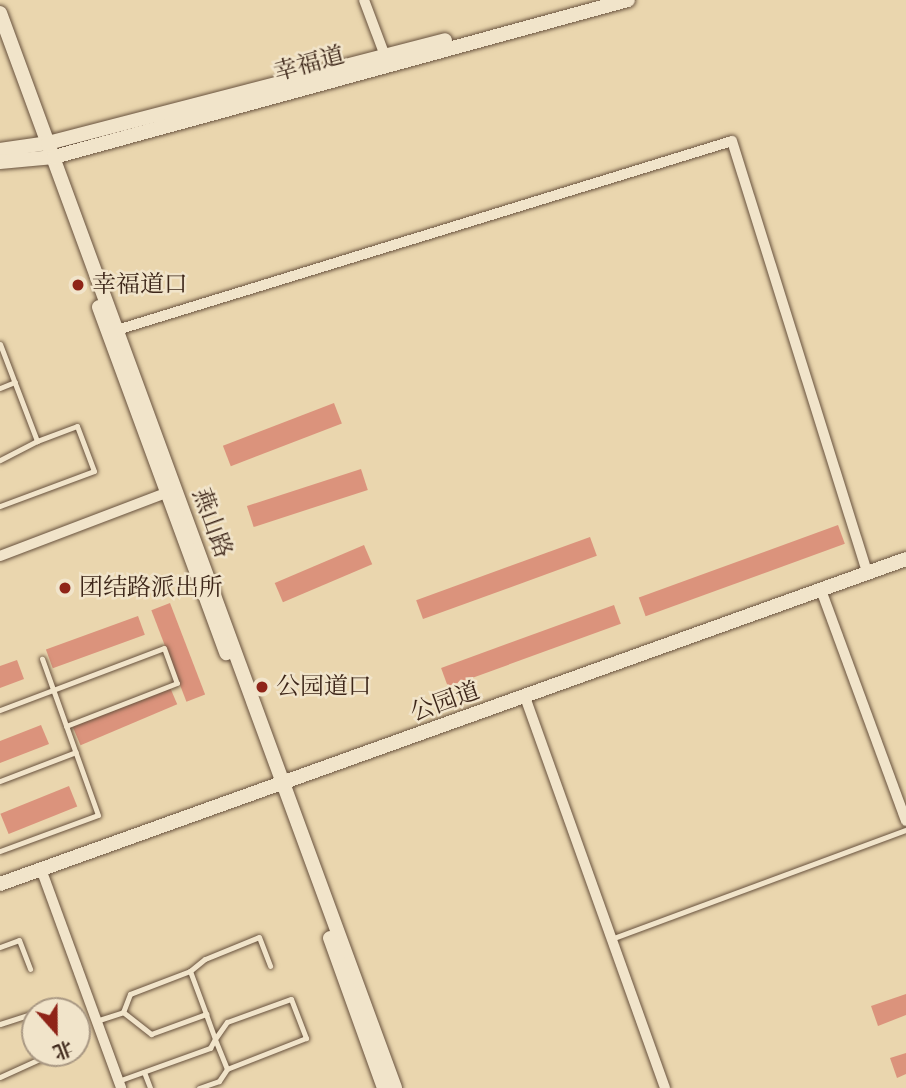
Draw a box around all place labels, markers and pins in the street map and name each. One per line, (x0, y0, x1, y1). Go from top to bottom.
place label: 幸福道口 (92, 271, 188, 299)
marker: 幸福道口 (70, 277, 86, 293)
place label: 团结路派出所 (79, 574, 223, 602)
marker: 团结路派出所 (57, 580, 73, 596)
place label: 公园道口 (276, 673, 372, 701)
marker: 公园道口 (254, 679, 270, 695)

